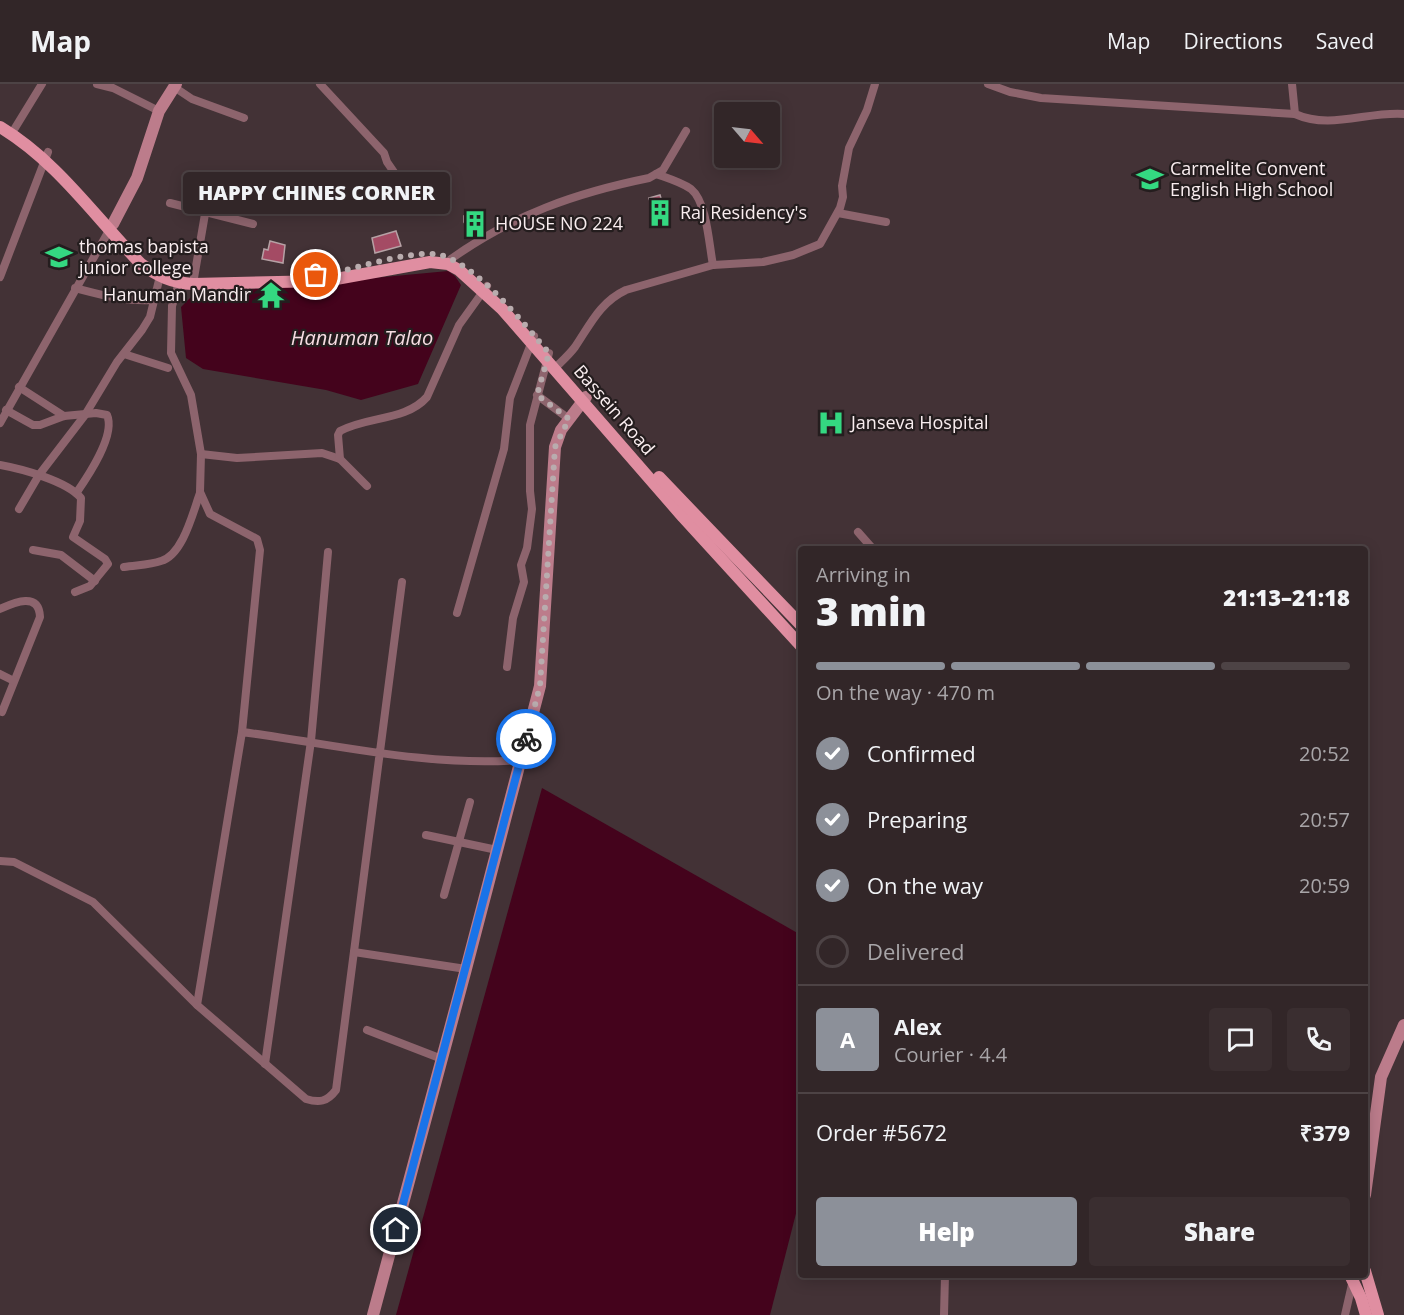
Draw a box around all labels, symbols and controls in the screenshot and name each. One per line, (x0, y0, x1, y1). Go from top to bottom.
text: Map (30, 22, 91, 60)
text: Map (1107, 27, 1150, 55)
text: Directions (1183, 27, 1283, 55)
text: Saved (1316, 27, 1374, 55)
north arrow (714, 102, 780, 168)
map controls (714, 102, 780, 168)
place label: Carmelite Convent English High School (1170, 156, 1333, 201)
school or university icon: Carmelite Convent English High School (1135, 164, 1165, 194)
callout: HAPPY CHINES CORNER (182, 173, 449, 215)
text: HAPPY CHINES CORNER (198, 179, 435, 206)
building icon: Raj Residency's (645, 198, 675, 228)
place label: Raj Residency's (680, 200, 807, 224)
building icon: HOUSE NO 224 (460, 209, 490, 239)
place label: HOUSE NO 224 (495, 211, 623, 235)
place label: thomas bapista junior college (78, 234, 209, 279)
school or university icon: thomas bapista junior college (44, 242, 74, 272)
pin (290, 249, 341, 300)
icon: bag (299, 258, 332, 291)
temple icon: Hanuman Mandir (256, 280, 286, 310)
place label: Hanuman Mandir (103, 282, 252, 306)
water label: Hanuman Talao (291, 324, 433, 351)
street label: Bassein Road (569, 359, 661, 460)
hospital icon: Janseva Hospital (816, 408, 846, 438)
place label: Janseva Hospital (849, 410, 988, 434)
text: Arriving in (816, 561, 911, 588)
text: 21:13–21:18 (1223, 582, 1350, 612)
text: 3 min (816, 584, 927, 637)
text: On the way · 470 m (816, 679, 995, 706)
courier (496, 709, 556, 769)
icon: bike (510, 723, 543, 756)
icon: check (816, 737, 849, 770)
text: Confirmed (867, 738, 976, 768)
text: 20:52 (1299, 740, 1350, 767)
icon: check (816, 803, 849, 836)
text: Preparing (867, 804, 967, 834)
text: 20:57 (1299, 806, 1350, 833)
icon: check (816, 869, 849, 902)
text: On the way (867, 870, 983, 900)
text: 20:59 (1299, 872, 1350, 899)
text: Delivered (867, 936, 965, 966)
button: chat (1209, 1008, 1272, 1071)
button: phone (1287, 1008, 1350, 1071)
text: Alex (894, 1011, 942, 1041)
text: A (840, 1024, 855, 1054)
text: Courier · 4.4 (894, 1041, 1007, 1068)
text: Order #5672 (816, 1117, 947, 1147)
text: ₹379 (1300, 1117, 1350, 1147)
button: Help (816, 1197, 1077, 1266)
button: Share (1089, 1197, 1350, 1266)
pin (370, 1204, 421, 1255)
icon: home (379, 1213, 412, 1246)

